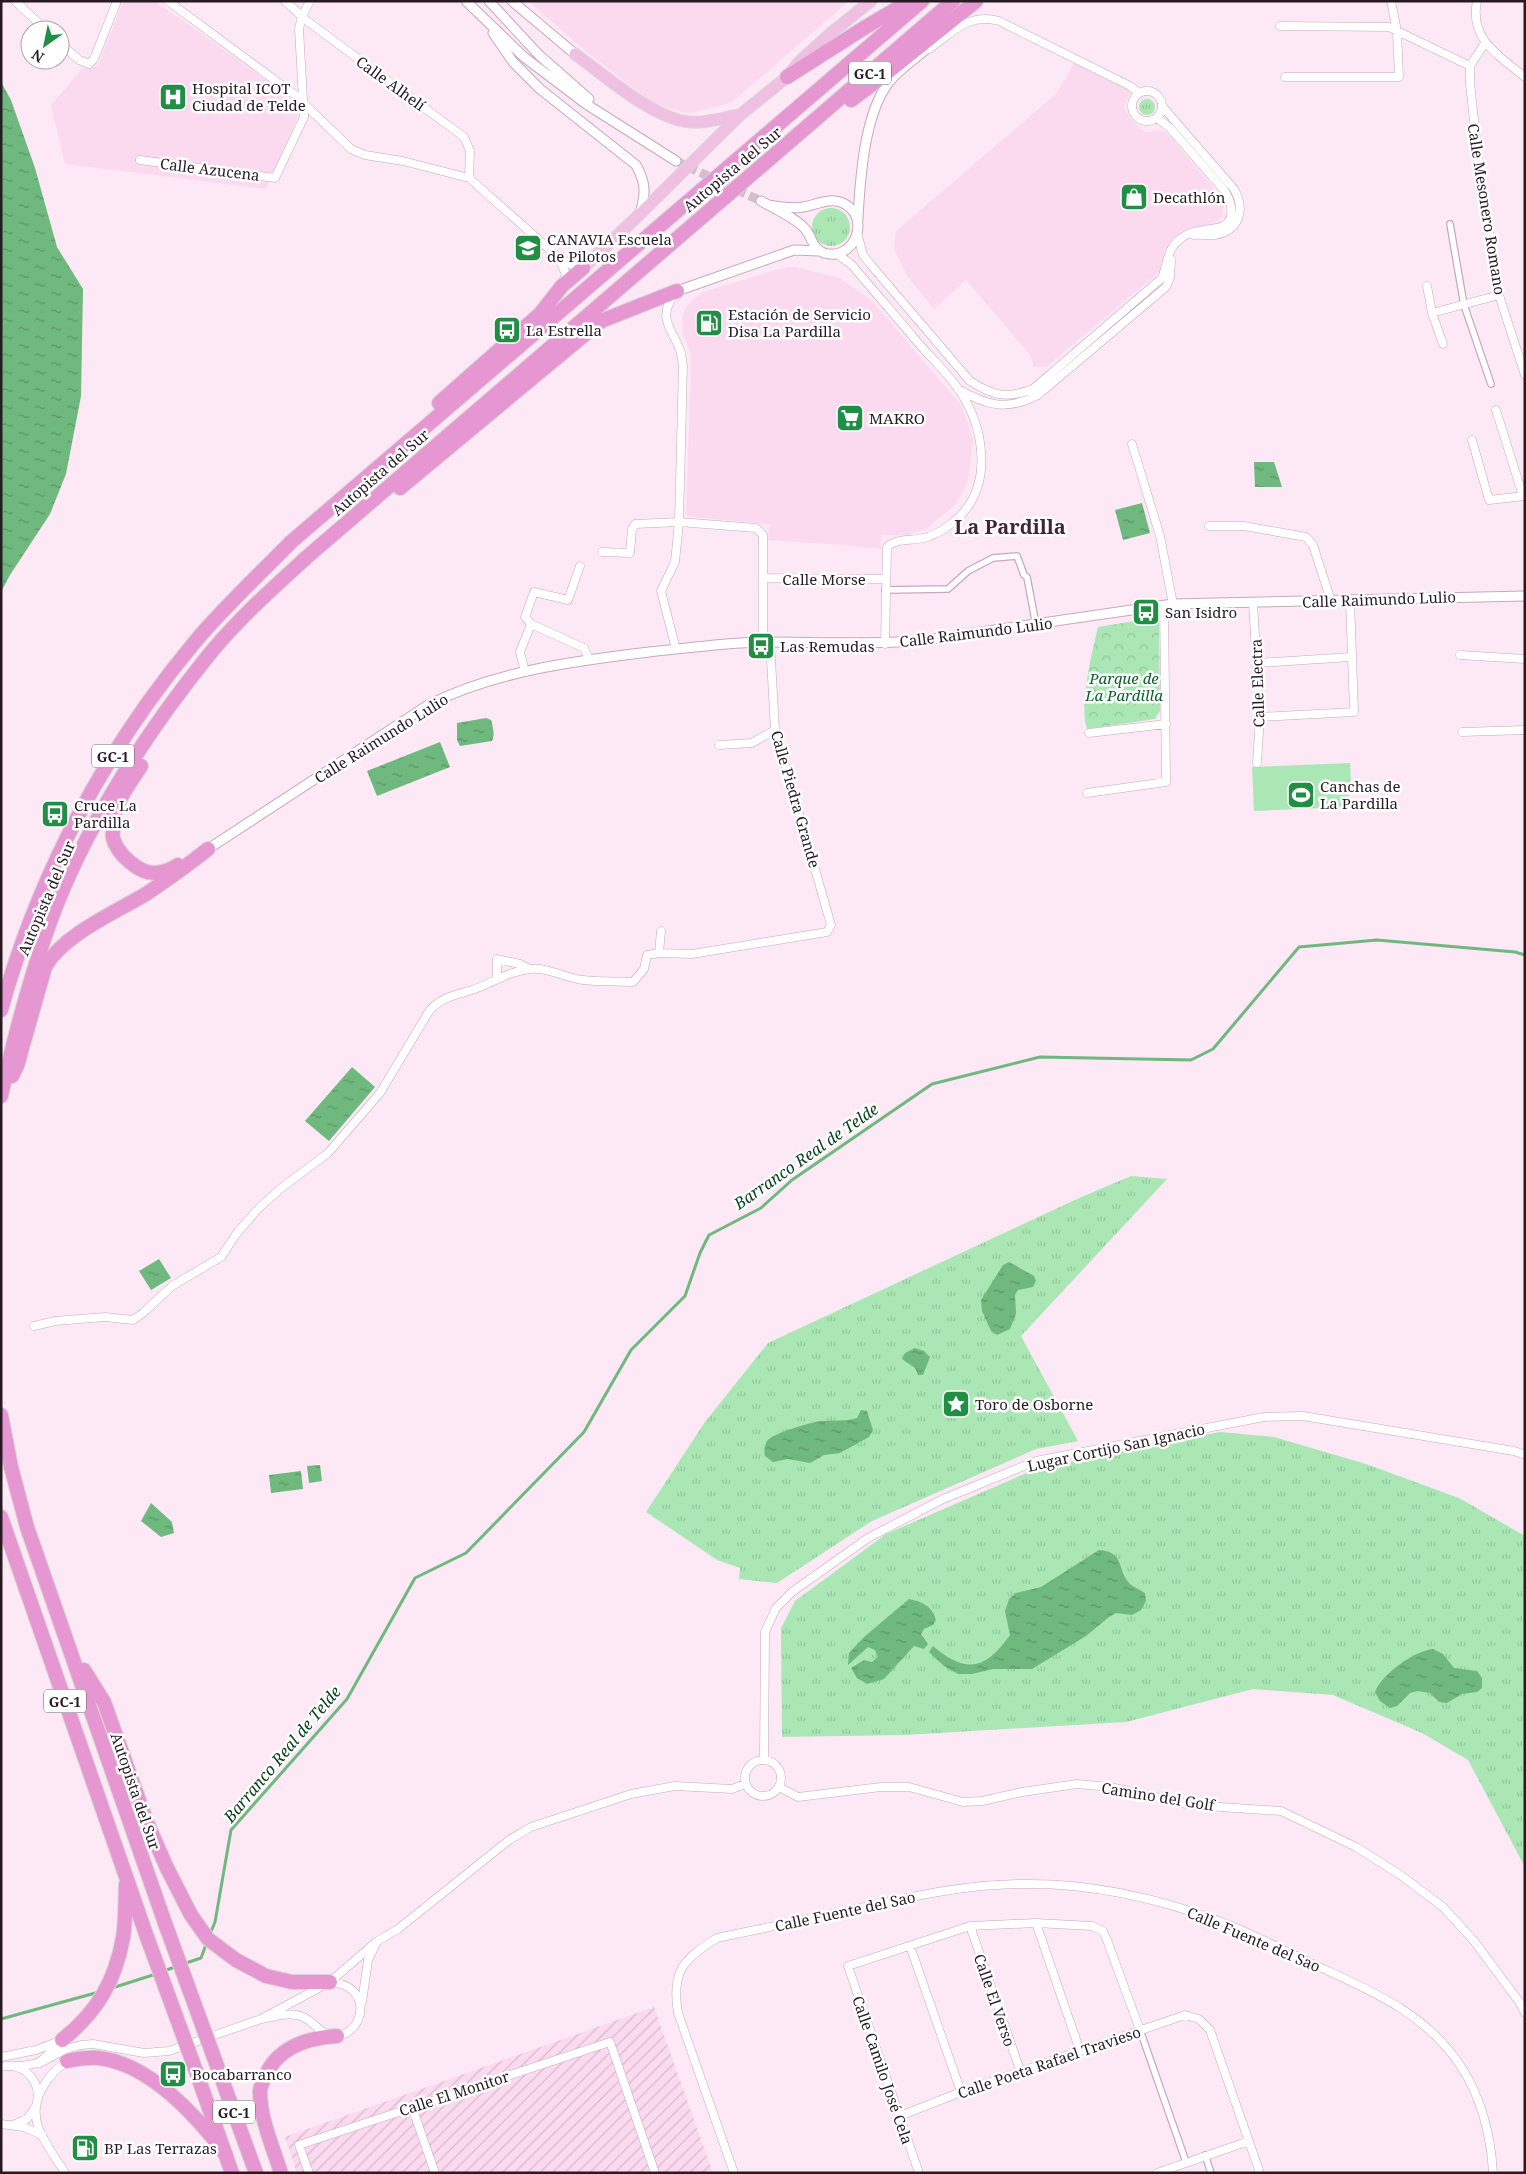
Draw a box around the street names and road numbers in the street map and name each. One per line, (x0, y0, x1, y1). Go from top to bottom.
street label: Calle Alhelí (352, 51, 430, 115)
road number: GC-1 (849, 62, 891, 84)
street label: Autopista del Sur (679, 122, 785, 216)
street label: Calle Mesonero Romano (1464, 122, 1510, 296)
street label: Calle Azucena (159, 153, 261, 185)
street label: Autopista del Sur (327, 424, 433, 520)
street label: Calle Morse (782, 569, 866, 589)
street label: Calle Raimundo Lulio (1302, 586, 1456, 612)
street label: Calle Raimundo Lulio (898, 613, 1054, 651)
street label: Calle Electra (1245, 638, 1269, 728)
street label: Calle Raimundo Lulio (310, 689, 452, 787)
street label: Calle Piedra Grande (767, 728, 825, 870)
road number: GC-1 (92, 744, 134, 768)
street label: Autopista del Sur (13, 838, 79, 958)
street label: Lugar Cortijo San Ignacio (1025, 1418, 1207, 1476)
road number: GC-1 (44, 1690, 86, 1712)
street label: Autopista del Sur (107, 1730, 165, 1852)
street label: Camino del Golf (1100, 1777, 1217, 1815)
street label: Calle Fuente del Sao (773, 1886, 917, 1936)
street label: Calle Fuente del Sao (1184, 1902, 1324, 1976)
street label: Calle El Verso (970, 1951, 1020, 2049)
street label: Calle Camilo José Cela (848, 1993, 918, 2147)
street label: Calle Poeta Rafael Travieso (955, 2021, 1143, 2103)
street label: Calle El Monitor (396, 2066, 512, 2120)
road number: GC-1 (213, 2100, 255, 2124)

